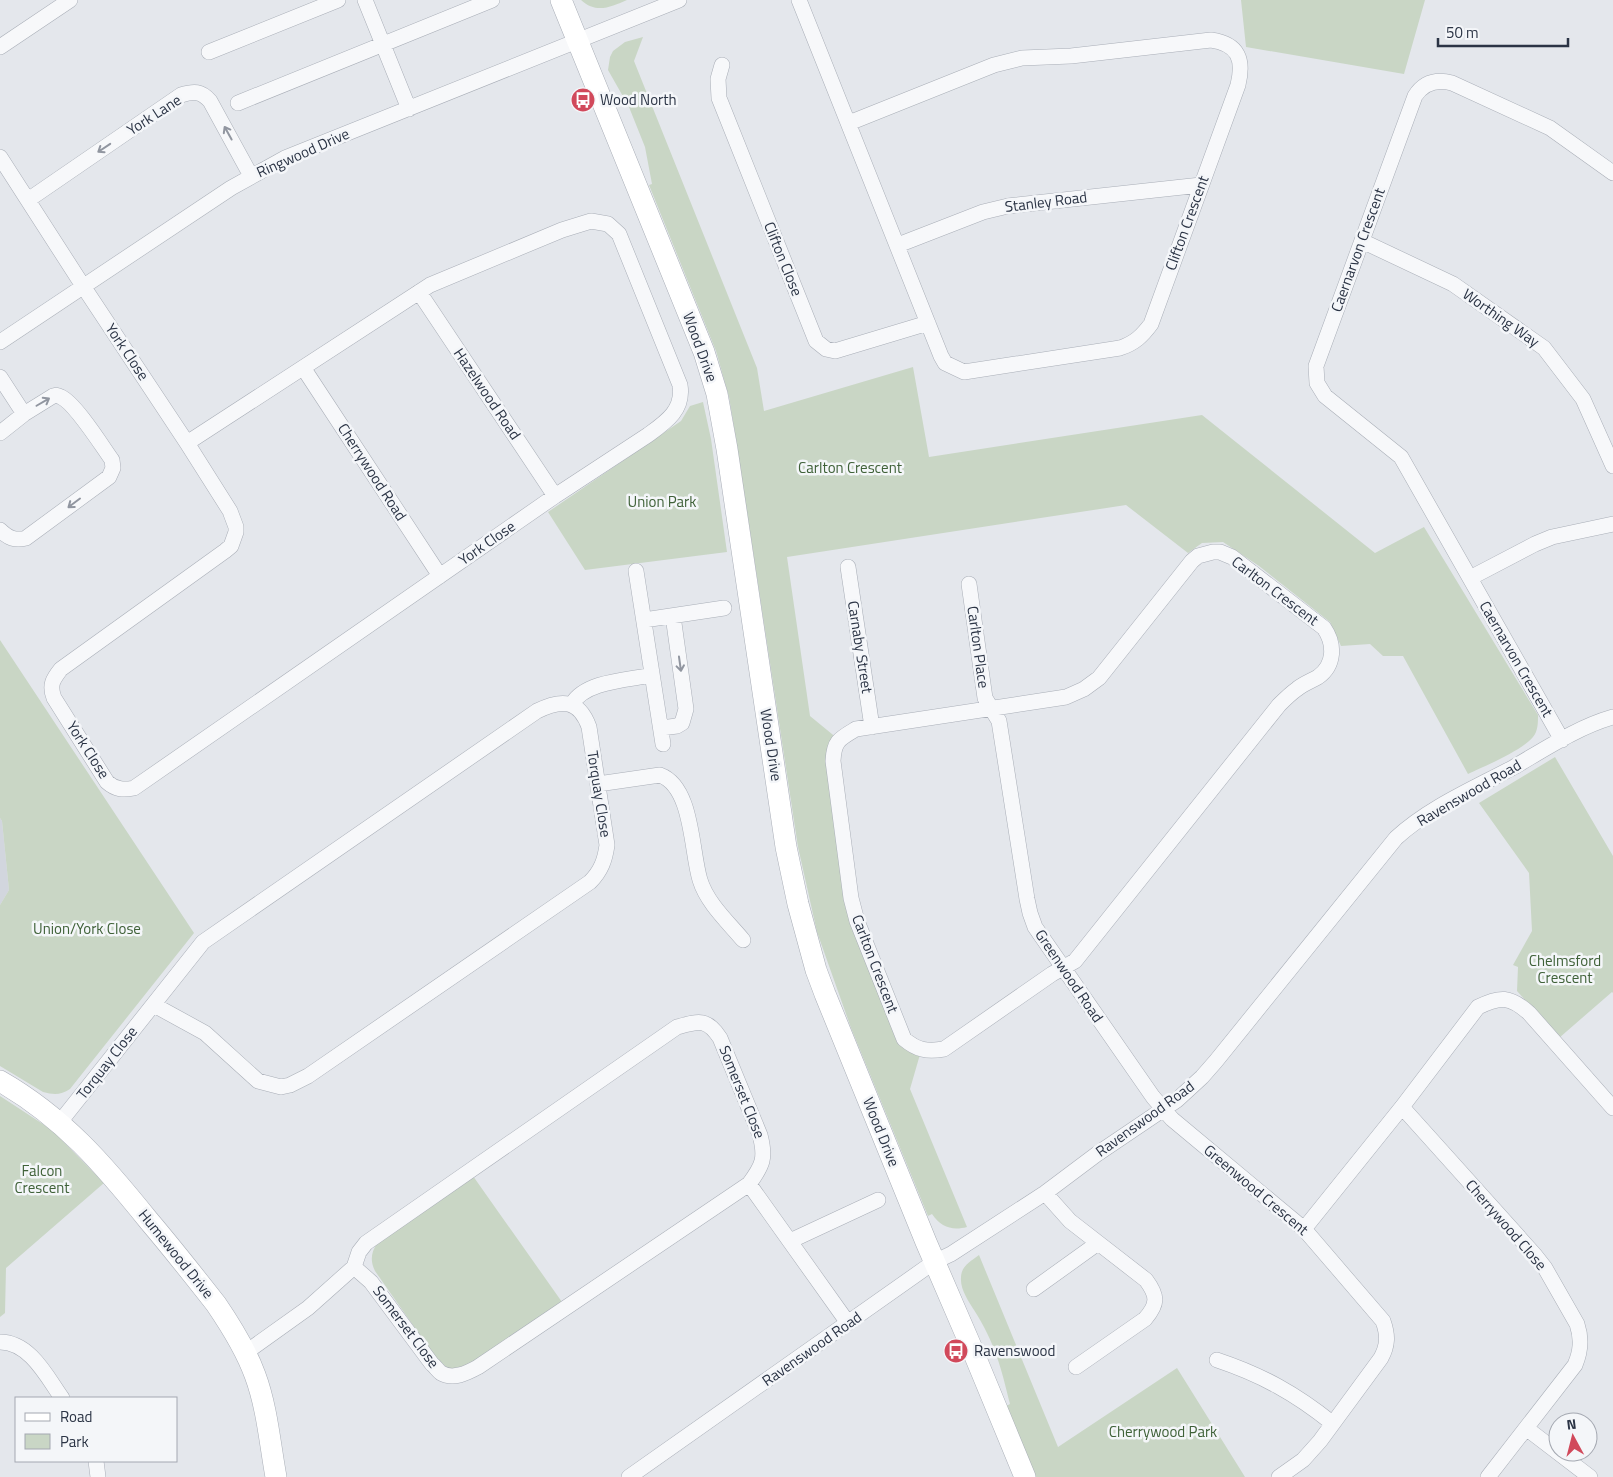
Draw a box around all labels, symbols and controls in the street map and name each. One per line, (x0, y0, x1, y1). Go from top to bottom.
scale bar (1438, 15, 1568, 47)
text: 50 m (1446, 21, 1479, 44)
bus stop icon: Wood North (570, 87, 596, 113)
street label: York Lane (122, 88, 186, 141)
place label: Wood North (600, 88, 677, 111)
street label: Ringwood Drive (253, 122, 353, 183)
one-way arrow (222, 126, 232, 141)
one-way arrow (98, 143, 112, 153)
street label: Clifton Crescent (1159, 171, 1215, 273)
street label: Caernarvon Crescent (1324, 184, 1391, 315)
street label: Stanley Road (1003, 185, 1088, 218)
street label: Clifton Close (758, 218, 809, 300)
street label: Worthing Way (1458, 282, 1545, 353)
street label: Wood Drive (677, 309, 724, 385)
street label: York Close (100, 318, 155, 385)
street label: Hazelwood Road (448, 343, 527, 444)
one-way arrow (36, 397, 50, 407)
street label: Cherrywood Road (332, 418, 413, 525)
park label: Carlton Crescent (798, 456, 903, 479)
park label: Union Park (628, 490, 697, 513)
one-way arrow (67, 498, 81, 508)
street label: York Close (454, 515, 520, 571)
street label: Carlton Crescent (1227, 550, 1324, 631)
street label: Caernarvon Crescent (1474, 596, 1559, 722)
street label: Carnaby Street (842, 599, 879, 696)
street label: Carlton Place (961, 604, 996, 690)
one-way arrow (675, 656, 685, 672)
street label: Wood Drive (754, 707, 789, 783)
street label: York Close (61, 716, 116, 783)
street label: Torquay Close (581, 749, 618, 839)
street label: Ravenswood Road (1412, 753, 1525, 832)
street label: Carlton Crescent (846, 911, 905, 1017)
park label: Union/York Close (33, 917, 141, 940)
street label: Greenwood Road (1030, 924, 1109, 1027)
park label: Chelmsford Crescent (1529, 949, 1601, 989)
street label: Torquay Close (71, 1021, 143, 1104)
street label: Somerset Close (713, 1042, 772, 1142)
street label: Ravenswood Road (1091, 1075, 1199, 1162)
street label: Wood Drive (857, 1094, 906, 1170)
street label: Greenwood Crescent (1199, 1139, 1314, 1241)
park label: Falcon Crescent (15, 1159, 70, 1199)
street label: Cherrywood Close (1460, 1174, 1552, 1275)
street label: Humewood Drive (133, 1204, 220, 1303)
street label: Somerset Close (368, 1280, 445, 1373)
street label: Ravenswood Road (757, 1306, 866, 1392)
bus stop icon: Ravenswood (943, 1338, 969, 1364)
place label: Ravenswood (974, 1339, 1055, 1362)
legend (15, 1397, 178, 1462)
text: Road (60, 1405, 92, 1428)
north arrow (1548, 1412, 1598, 1462)
text: N (1565, 1413, 1577, 1435)
park label: Cherrywood Park (1109, 1420, 1217, 1443)
text: Park (60, 1430, 89, 1453)

